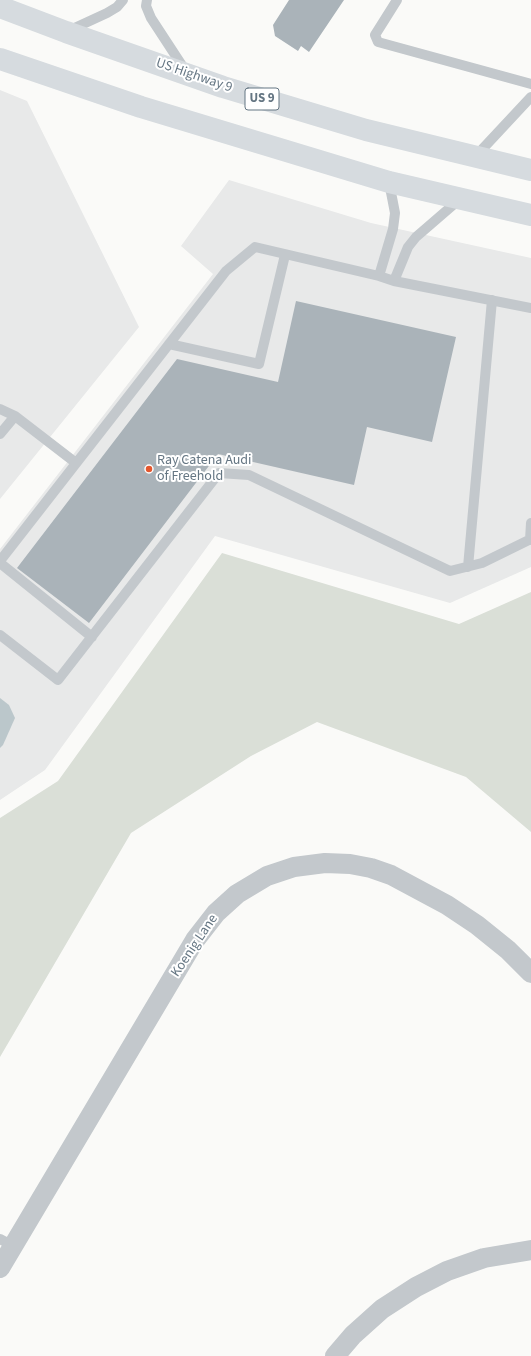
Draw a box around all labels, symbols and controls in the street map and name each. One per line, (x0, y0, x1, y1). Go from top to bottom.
street label: US Highway 9 (154, 55, 234, 97)
road number: US 9 (245, 88, 279, 110)
place label: Ray Catena Audi of Freehold (157, 453, 252, 486)
marker: Ray Catena Audi of Freehold (144, 464, 154, 474)
street label: Koenig Lane (168, 911, 222, 981)

